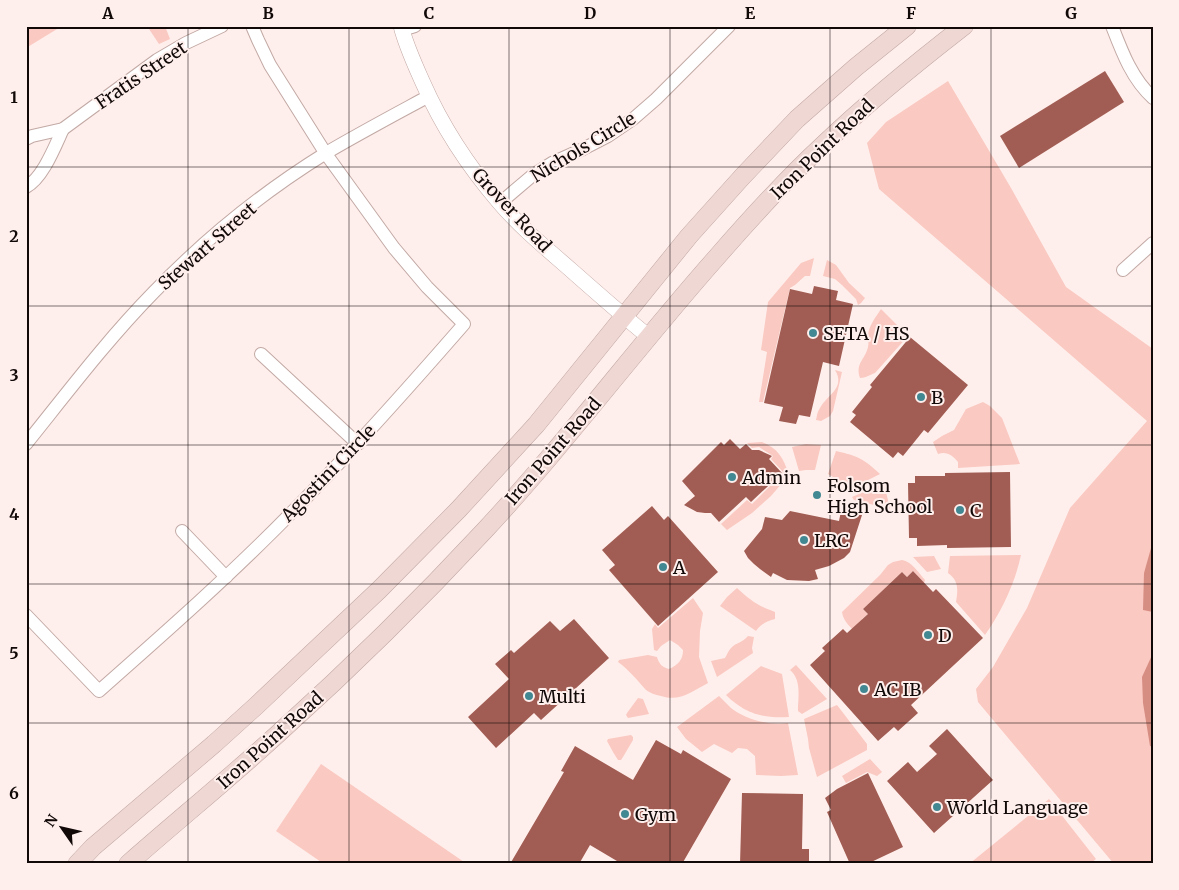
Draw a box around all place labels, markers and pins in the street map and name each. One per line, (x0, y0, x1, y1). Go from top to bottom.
place label: SETA / HS (823, 322, 910, 345)
marker: SETA / HS (807, 327, 819, 339)
place label: B (931, 386, 943, 409)
marker: B (915, 391, 927, 403)
place label: Admin (741, 466, 801, 489)
marker: Admin (726, 471, 738, 483)
place label: Folsom High School (827, 474, 933, 518)
marker: Folsom High School (811, 489, 823, 501)
place label: C (970, 499, 982, 522)
marker: C (954, 504, 966, 516)
place label: LRC (814, 529, 849, 552)
marker: LRC (798, 534, 810, 546)
place label: A (672, 556, 686, 579)
marker: A (657, 561, 669, 573)
place label: D (938, 624, 952, 647)
marker: D (922, 629, 934, 641)
place label: AC IB (873, 678, 921, 701)
marker: AC IB (858, 683, 870, 695)
place label: Multi (539, 685, 586, 708)
marker: Multi (523, 690, 535, 702)
place label: World Language (946, 796, 1088, 819)
marker: World Language (931, 801, 943, 813)
place label: Gym (635, 803, 676, 826)
marker: Gym (619, 808, 631, 820)

